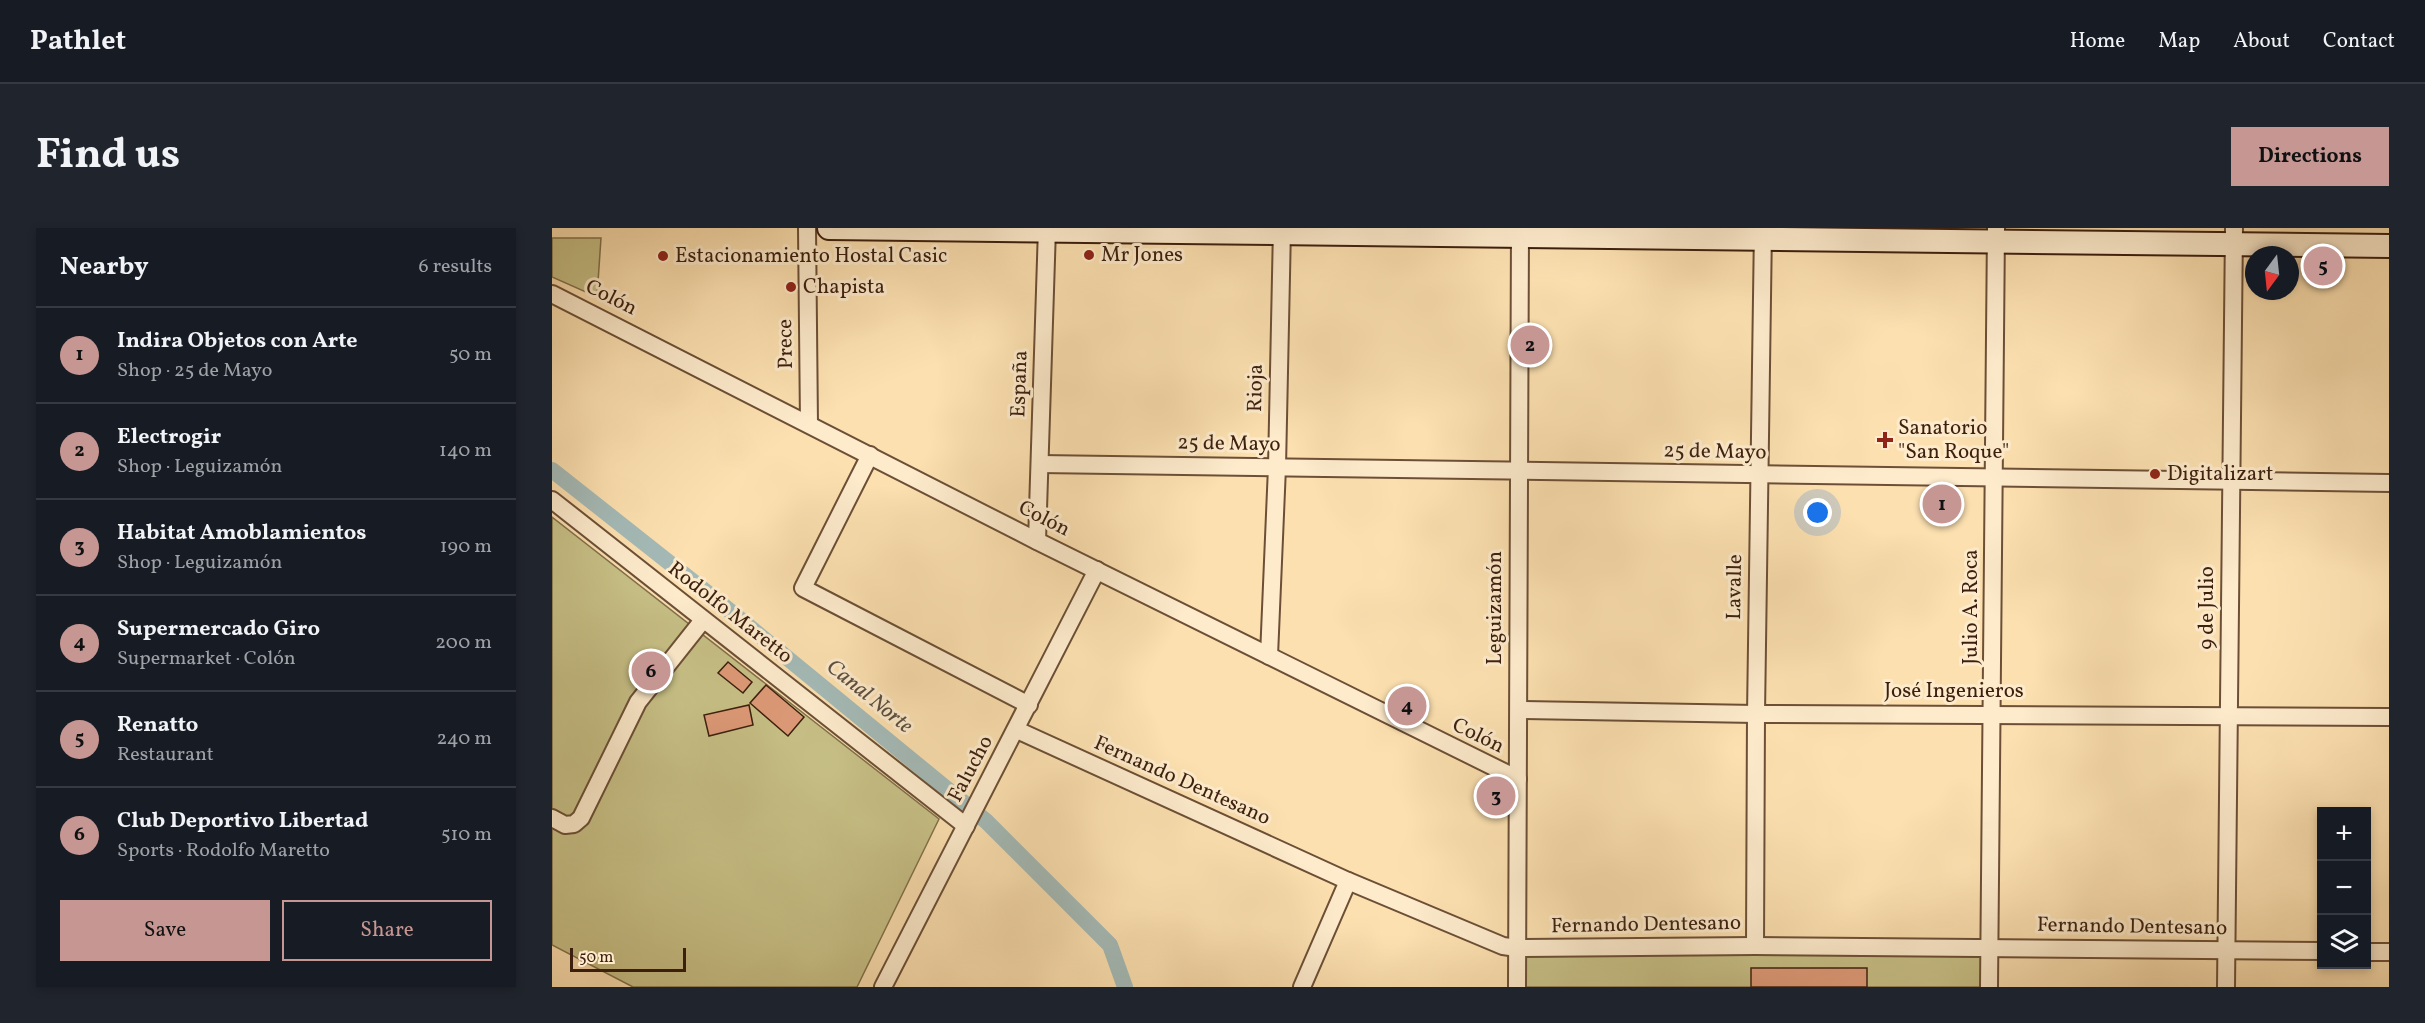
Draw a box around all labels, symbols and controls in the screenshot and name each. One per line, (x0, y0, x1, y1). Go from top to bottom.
text: Pathlet (30, 22, 126, 61)
text: Home (2070, 27, 2125, 56)
text: Map (2158, 27, 2200, 56)
text: About (2233, 27, 2290, 56)
text: Contact (2323, 27, 2395, 56)
text: Find us (36, 127, 180, 186)
button: Directions (2231, 127, 2389, 186)
place label: Mr Jones (1101, 241, 1183, 270)
place label: Estacionamiento Hostal Casic (675, 242, 947, 271)
pin: 5 (2304, 243, 2342, 288)
north arrow (2245, 246, 2299, 300)
marker: Mr Jones (1082, 248, 1096, 262)
text: Nearby (60, 249, 149, 285)
marker: Estacionamiento Hostal Casic (656, 249, 670, 263)
text: 6 results (419, 253, 492, 281)
street label: Colón (580, 273, 642, 323)
place label: Chapista (803, 273, 885, 302)
marker: Chapista (784, 280, 798, 294)
street label: Prece (771, 319, 801, 369)
pin: 2 (1510, 322, 1550, 368)
text: Indira Objetos con Arte (117, 326, 358, 357)
text: 1 (75, 341, 84, 369)
text: 50 m (449, 341, 492, 369)
street label: España (1004, 350, 1036, 418)
text: Shop · 25 de Mayo (117, 357, 272, 385)
street label: Rioja (1241, 364, 1271, 412)
place label: Sanatorio "San Roque" (1898, 414, 2009, 467)
text: Electrogir (117, 422, 221, 453)
street label: 25 de Mayo (1177, 429, 1281, 459)
marker: Sanatorio "San Roque" (1876, 431, 1894, 449)
text: 2 (74, 437, 85, 465)
text: 140 m (439, 437, 492, 465)
street label: 25 de Mayo (1663, 437, 1767, 467)
text: Shop · Leguizamón (117, 453, 282, 481)
place label: Digitalizart (2167, 460, 2273, 489)
marker: Digitalizart (2148, 467, 2162, 481)
pin: 1 (1922, 482, 1962, 526)
street label: Colón (1013, 494, 1075, 544)
your location (1803, 498, 1832, 527)
text: Habitat Amoblamientos (117, 518, 366, 549)
text: 3 (74, 533, 85, 561)
text: 190 m (440, 533, 492, 561)
text: Shop · Leguizamón (117, 549, 282, 577)
street label: Julio A. Roca (1957, 549, 1986, 665)
street label: Leguizamón (1481, 551, 1510, 665)
street label: Lavalle (1720, 554, 1750, 620)
street label: Rodolfo Maretto (662, 555, 798, 671)
street label: 9 de Julio (2193, 566, 2222, 650)
text: Supermercado Giro (117, 614, 320, 645)
text: 4 (73, 629, 86, 657)
text: 200 m (435, 629, 492, 657)
text: Supermarket · Colón (117, 645, 296, 673)
pin: 6 (632, 648, 670, 694)
water label: Canal Norte (819, 652, 919, 742)
street label: José Ingenieros (1884, 677, 2024, 706)
pin: 4 (1388, 684, 1426, 728)
text: Renatto (117, 710, 198, 741)
street label: Colón (1447, 711, 1509, 761)
text: 5 (75, 725, 84, 753)
text: 240 m (437, 725, 492, 753)
street label: Fernando Dentesano (1089, 729, 1275, 833)
street label: Falucho (941, 730, 1001, 808)
text: Restaurant (117, 741, 214, 769)
pin: 3 (1476, 774, 1516, 818)
text: Club Deportivo Libertad (117, 806, 368, 837)
map controls (2317, 807, 2371, 969)
button: + (2317, 807, 2371, 861)
text: 6 (74, 821, 85, 849)
text: 510 m (441, 821, 492, 849)
text: Sports · Rodolfo Maretto (117, 837, 330, 865)
button: − (2317, 861, 2371, 915)
button: Save (60, 900, 270, 961)
button: Share (282, 900, 492, 961)
street label: Fernando Dentesano (1551, 909, 1741, 941)
street label: Fernando Dentesano (2037, 911, 2227, 943)
button: layers (2317, 915, 2371, 969)
scale bar (570, 945, 686, 972)
text: 50 m (579, 947, 613, 969)

